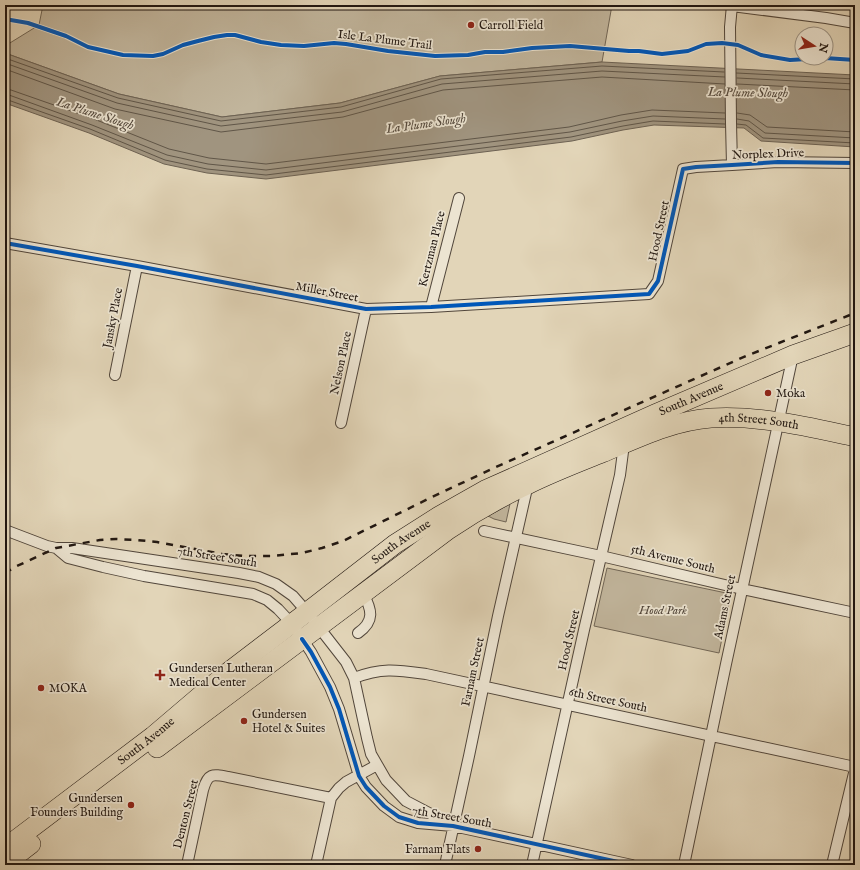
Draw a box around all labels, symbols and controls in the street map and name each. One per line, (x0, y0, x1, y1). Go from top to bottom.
place label: Carroll Field (479, 18, 544, 33)
marker: Carroll Field (466, 20, 476, 30)
north arrow (794, 26, 834, 66)
street label: Isle La Plume Trail (337, 27, 434, 53)
text: N (815, 41, 831, 54)
water label: La Plume Slough (707, 84, 789, 103)
water label: La Plume Slough (53, 93, 136, 136)
water label: La Plume Slough (384, 110, 468, 139)
street label: Norplex Drive (732, 145, 805, 164)
street label: Hood Street (645, 199, 673, 263)
street label: Kertzman Place (415, 209, 449, 289)
street label: Miller Street (294, 279, 360, 305)
street label: Jansky Place (99, 286, 127, 352)
street label: Nelson Place (327, 329, 355, 396)
street label: South Avenue (657, 378, 726, 419)
place label: Moka (776, 386, 806, 401)
marker: Moka (763, 388, 773, 398)
street label: 4th Street South (718, 410, 801, 433)
street label: South Avenue (368, 516, 434, 567)
street label: 5th Avenue South (629, 541, 717, 577)
street label: 7th Street South (176, 543, 259, 571)
street label: Adams Street (711, 573, 739, 642)
park label: Hood Park (638, 603, 687, 618)
street label: Hood Street (555, 608, 583, 672)
street label: Farnam Street (458, 636, 488, 708)
place label: Gundersen Lutheran Medical Center (169, 661, 274, 690)
marker: Gundersen Lutheran Medical Center (154, 669, 166, 681)
place label: MOKA (49, 681, 88, 696)
marker: MOKA (36, 683, 46, 693)
street label: 6th Street South (567, 684, 649, 716)
place label: Gundersen Hotel & Suites (252, 707, 325, 736)
street label: South Avenue (114, 713, 178, 768)
marker: Gundersen Hotel & Suites (239, 716, 249, 726)
street label: Denton Street (170, 778, 202, 850)
place label: Gundersen Founders Building (30, 791, 124, 820)
marker: Gundersen Founders Building (126, 800, 136, 810)
street label: 7th Street South (411, 803, 494, 831)
place label: Farnam Flats (405, 842, 470, 857)
marker: Farnam Flats (473, 844, 483, 854)

